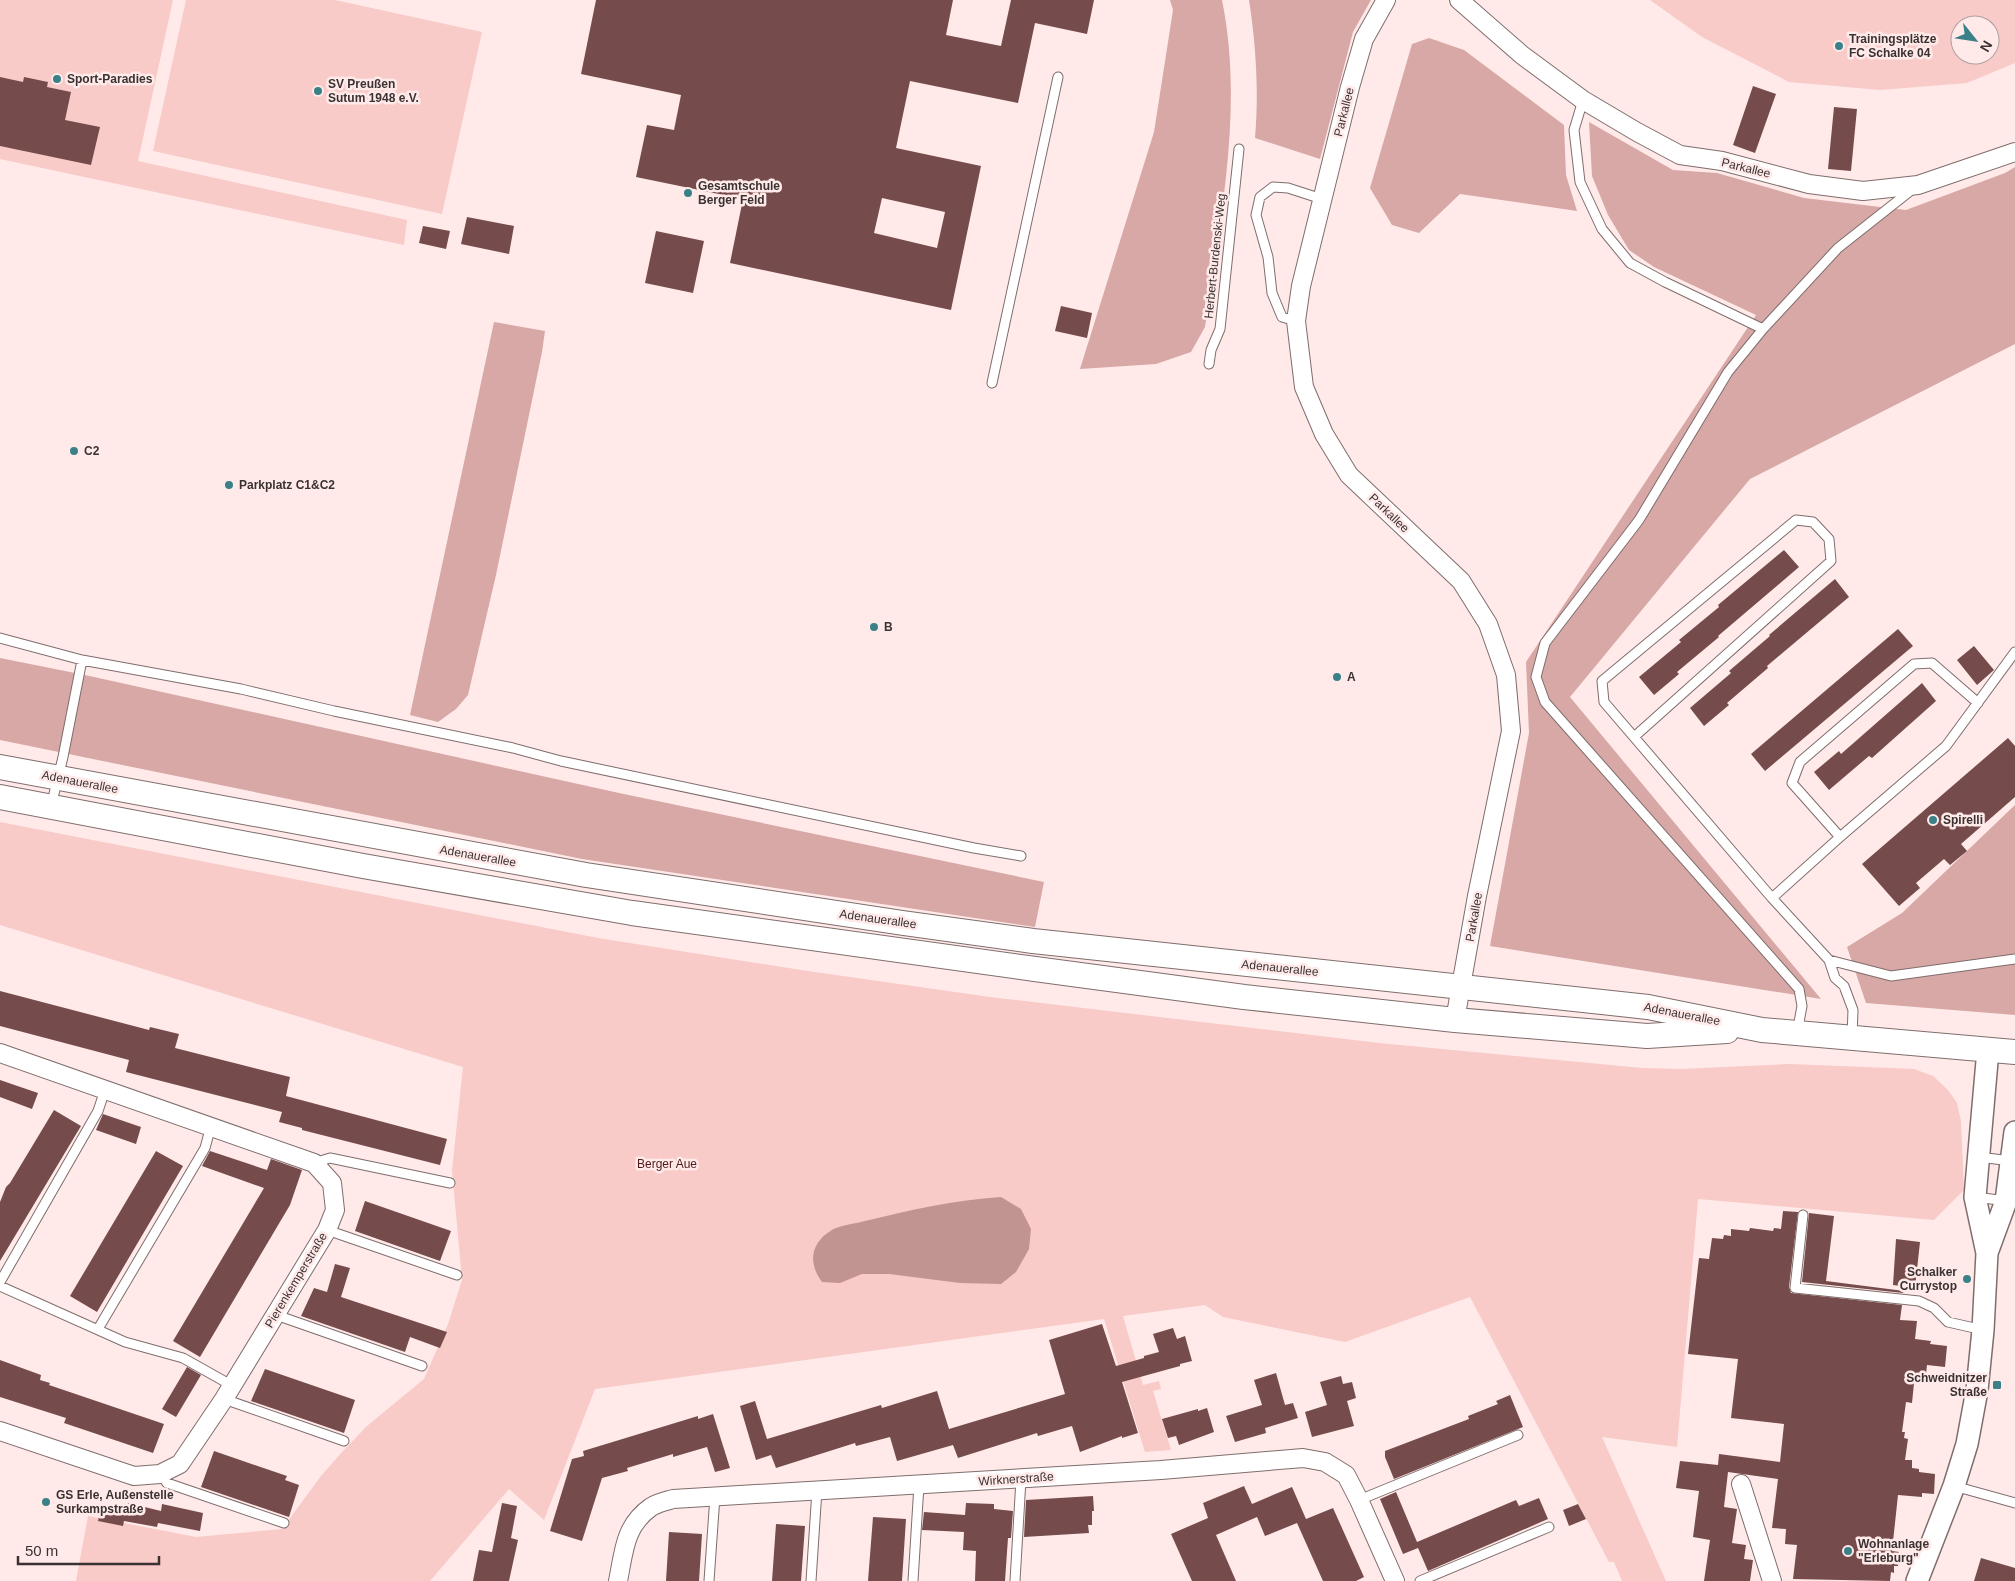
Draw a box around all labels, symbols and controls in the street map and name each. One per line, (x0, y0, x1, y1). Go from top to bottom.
north arrow (1950, 15, 2000, 65)
place label: Trainingsplätze FC Schalke 04 (1849, 32, 1937, 60)
text: N (1977, 38, 1996, 55)
marker: Trainingsplätze FC Schalke 04 (1833, 40, 1845, 52)
place label: Sport-Paradies (67, 72, 153, 86)
marker: Sport-Paradies (51, 73, 63, 85)
place label: SV Preußen Sutum 1948 e.V. (328, 77, 419, 105)
marker: SV Preußen Sutum 1948 e.V. (312, 85, 324, 97)
street label: Parkallee (1331, 86, 1357, 138)
street label: Parkallee (1720, 155, 1772, 181)
place label: Gesamtschule Berger Feld (698, 179, 780, 207)
marker: Gesamtschule Berger Feld (682, 187, 694, 199)
street label: Herbert-Burdenski-Weg (1201, 193, 1229, 319)
place label: C2 (84, 444, 100, 458)
marker: C2 (68, 445, 80, 457)
place label: Parkplatz C1&C2 (239, 478, 335, 492)
marker: Parkplatz C1&C2 (223, 479, 235, 491)
street label: Parkallee (1366, 491, 1412, 536)
place label: B (884, 620, 893, 634)
marker: B (868, 621, 880, 633)
place label: A (1347, 670, 1356, 684)
marker: A (1331, 671, 1343, 683)
street label: Adenauerallee (41, 768, 120, 796)
place label: Spirelli (1943, 813, 1983, 827)
marker: Spirelli (1927, 814, 1939, 826)
street label: Adenauerallee (439, 842, 518, 870)
street label: Parkallee (1463, 891, 1485, 943)
street label: Adenauerallee (839, 907, 918, 931)
street label: Adenauerallee (1241, 957, 1320, 979)
street label: Adenauerallee (1643, 1000, 1722, 1028)
park label: Berger Aue (637, 1157, 697, 1171)
street label: Pierenkemperstraße (262, 1230, 330, 1330)
place label: Schalker Currystop (1900, 1265, 1957, 1293)
marker: Schalker Currystop (1961, 1273, 1973, 1285)
place label: Schweidnitzer Straße (1906, 1371, 1987, 1399)
marker: Schweidnitzer Straße (1991, 1379, 2003, 1391)
street label: Wirknerstraße (978, 1469, 1054, 1489)
place label: GS Erle, Außenstelle Surkampstraße (56, 1488, 174, 1516)
marker: GS Erle, Außenstelle Surkampstraße (40, 1496, 52, 1508)
scale bar (18, 1534, 159, 1566)
place label: Wohnanlage "Erleburg" (1858, 1537, 1929, 1565)
text: 50 m (25, 1542, 58, 1559)
marker: Wohnanlage "Erleburg" (1842, 1545, 1854, 1557)

